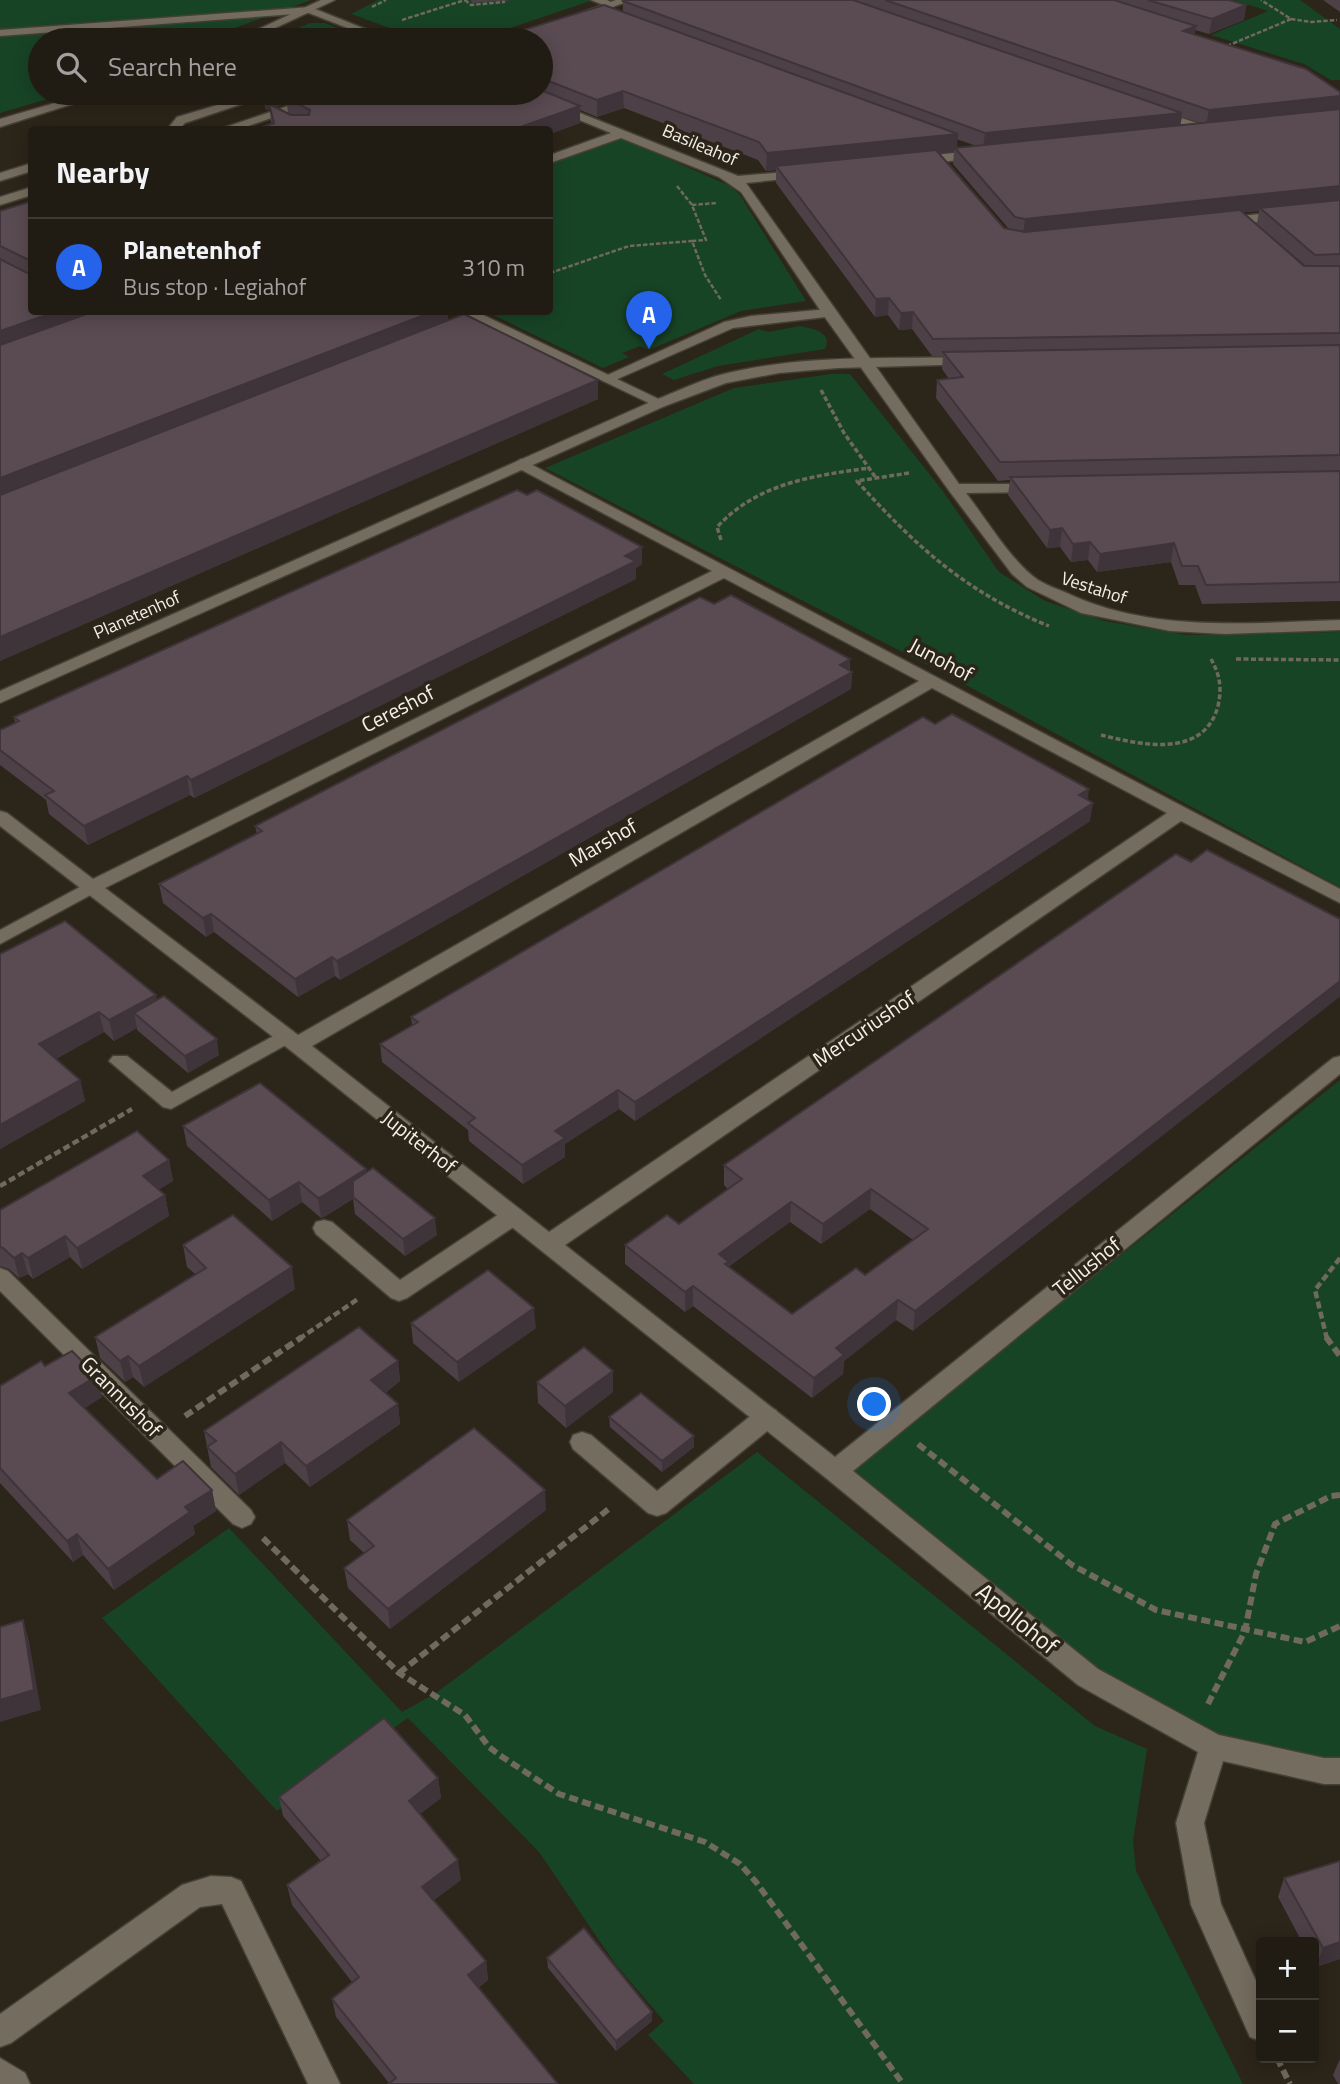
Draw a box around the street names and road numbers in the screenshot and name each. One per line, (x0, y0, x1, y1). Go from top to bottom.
street label: Basileahof (658, 117, 742, 173)
street label: Vestahof (1058, 564, 1131, 611)
street label: Planetenhof (89, 583, 185, 646)
street label: Junohof (904, 629, 979, 689)
street label: Cereshof (355, 676, 440, 740)
street label: Marshof (562, 810, 643, 875)
street label: Mercuriushof (806, 982, 921, 1074)
street label: Jupiterhof (375, 1102, 464, 1181)
street label: Tellushof (1045, 1229, 1127, 1304)
street label: Grannushof (74, 1348, 170, 1444)
street label: Apollohof (969, 1574, 1067, 1663)

